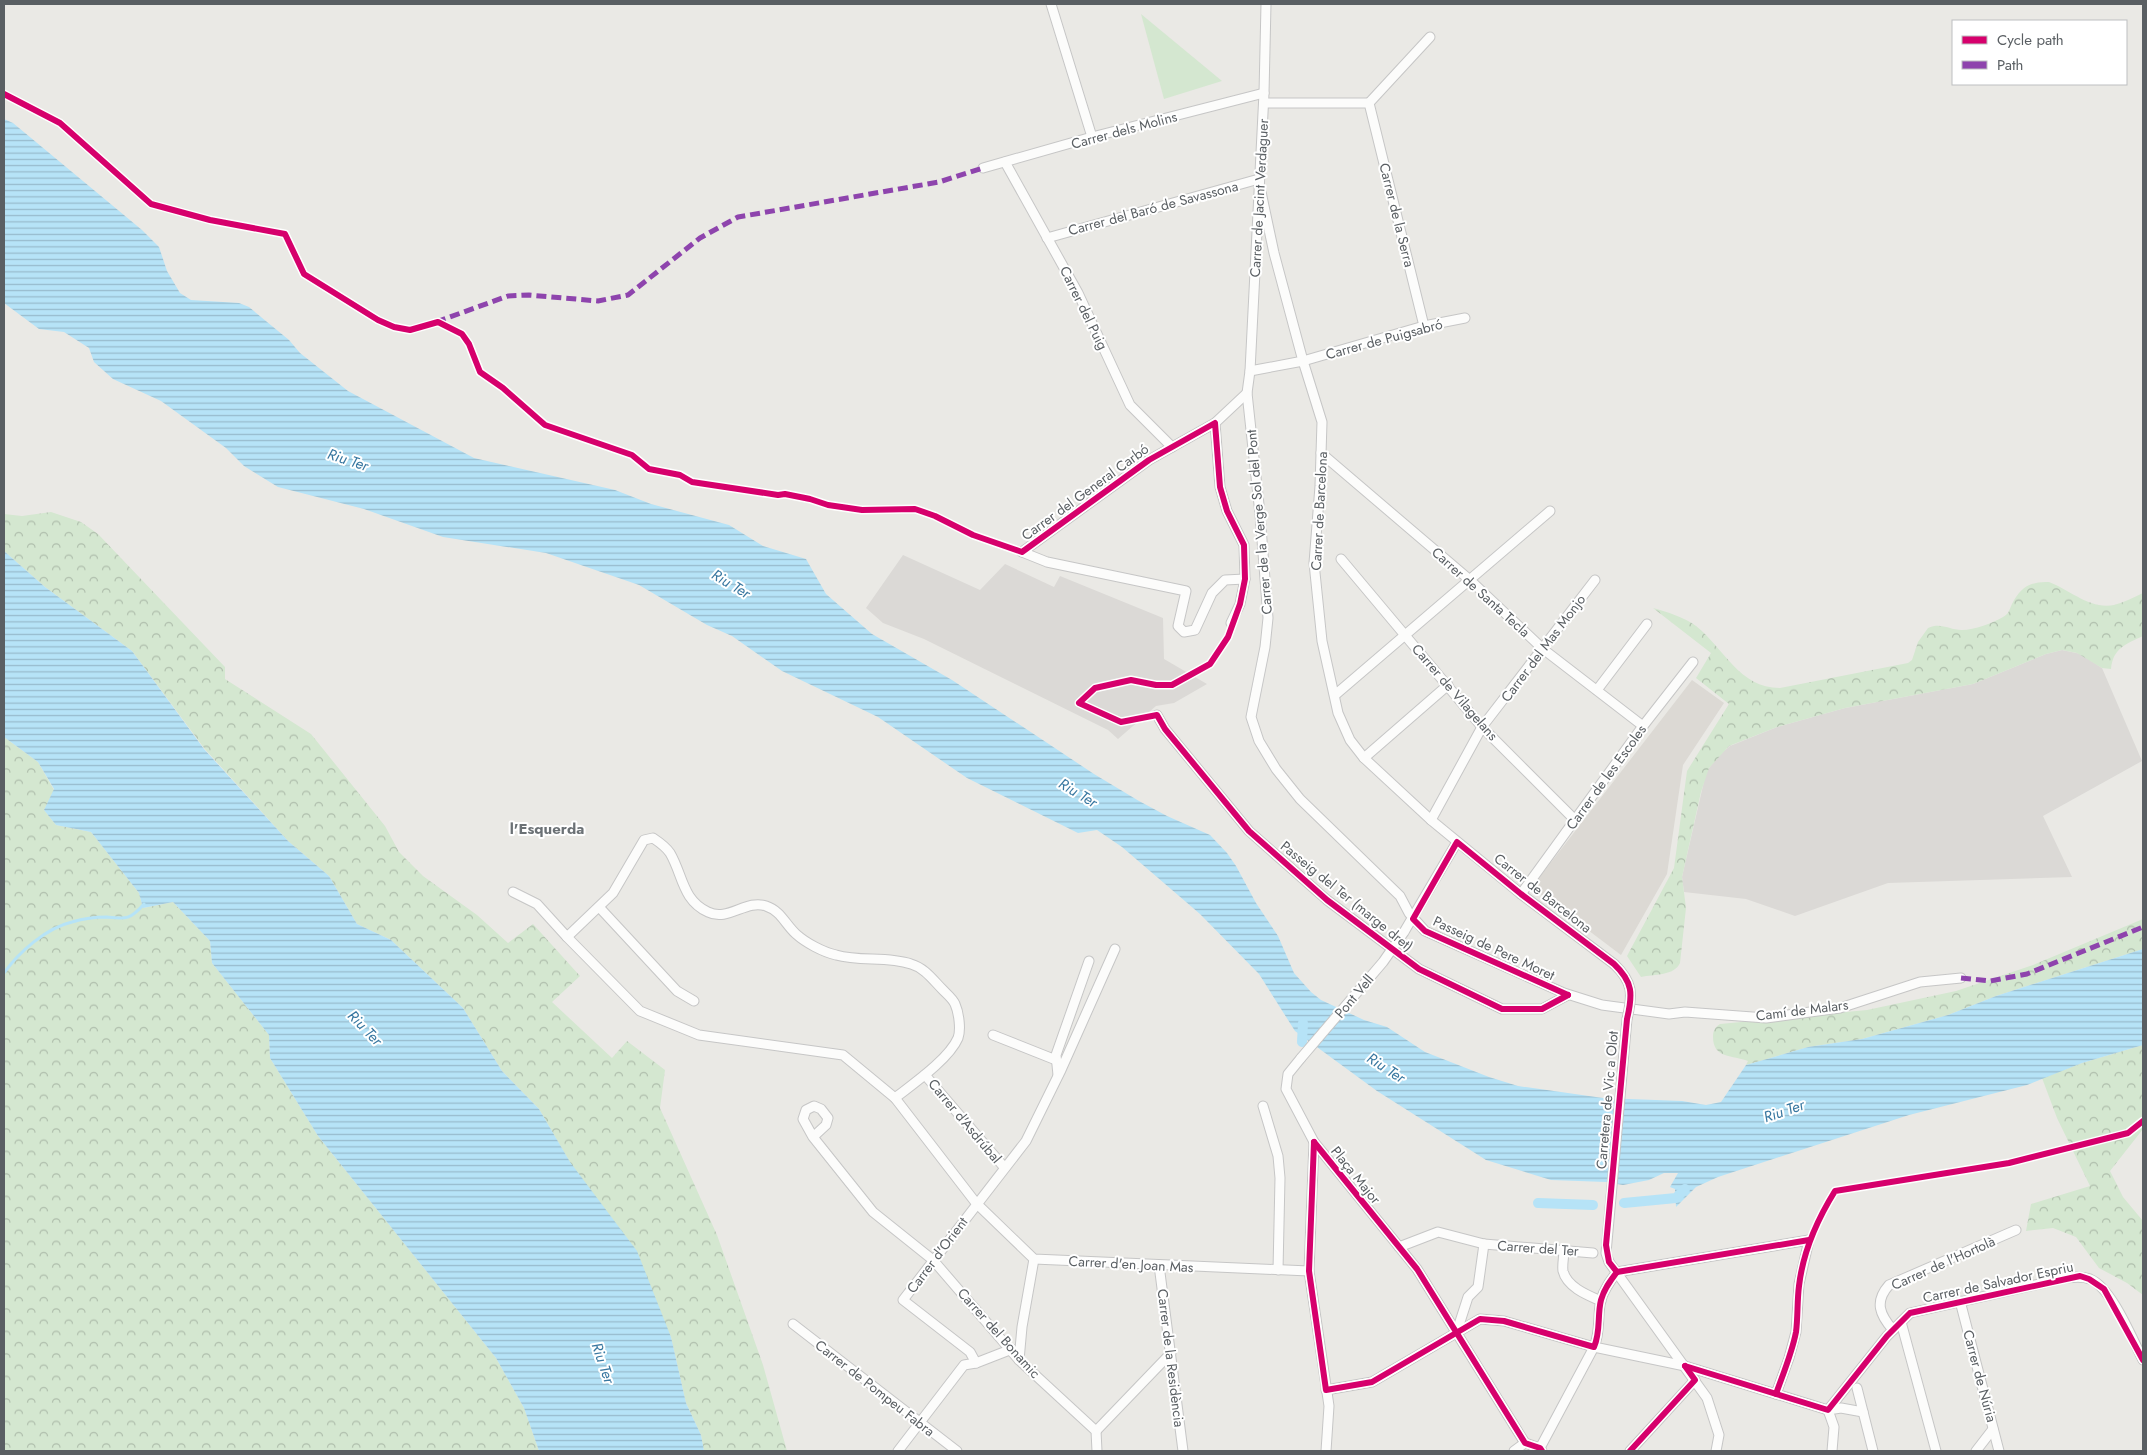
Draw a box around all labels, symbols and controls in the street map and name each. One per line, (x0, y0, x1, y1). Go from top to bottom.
legend (1952, 20, 2127, 85)
text: Cycle path (1997, 29, 2064, 51)
text: Path (1997, 54, 2023, 76)
street label: Carrer dels Molins (1069, 106, 1180, 154)
street label: Carrer de Jacint Verdaguer (1245, 118, 1273, 278)
street label: Carrer de la Serra (1374, 161, 1420, 269)
street label: Carrer del Baró de Savassona (1066, 176, 1240, 240)
street label: Carrer del Puig (1055, 263, 1113, 353)
street label: Carrer de Puigsabró (1323, 314, 1445, 364)
street label: Carrer de la Verge Sol del Pont (1241, 428, 1277, 615)
street label: Carrer del General Carbó (1017, 439, 1153, 545)
water label: Riu Ter (325, 443, 372, 477)
street label: Carrer de Barcelona (1306, 451, 1332, 571)
street label: Carrer de Santa Tecla (1427, 542, 1535, 642)
water label: Riu Ter (707, 564, 755, 605)
street label: Carrer del Mas Monjo (1496, 590, 1590, 706)
street label: Carrer de Vilagelans (1407, 639, 1503, 745)
street label: Carrer de les Escoles (1561, 720, 1651, 834)
water label: Riu Ter (1054, 773, 1102, 814)
district label: l'Esquerda (510, 818, 584, 840)
street label: Passeig del Ter (marge dret) (1276, 836, 1418, 956)
street label: Carrer de Barcelona (1490, 848, 1596, 938)
street label: Passeig de Pere Moret (1430, 911, 1559, 985)
street label: Pont Vell (1330, 970, 1378, 1022)
street label: Camí de Malars (1755, 994, 1850, 1026)
water label: Riu Ter (343, 1005, 388, 1051)
street label: Carretera de Vic a Olot (1591, 1029, 1623, 1170)
water label: Riu Ter (1362, 1047, 1410, 1089)
street label: Carrer d'Asdrúbal (924, 1074, 1006, 1168)
water label: Riu Ter (1761, 1093, 1808, 1128)
street label: Plaça Major (1326, 1142, 1386, 1208)
street label: Carrer d'Orient (902, 1212, 973, 1297)
street label: Carrer de l'Hortolà (1888, 1231, 1998, 1295)
street label: Carrer del Ter (1497, 1235, 1580, 1261)
street label: Carrer d'en Joan Mas (1068, 1251, 1194, 1277)
street label: Carrer de Salvador Espriu (1921, 1256, 2075, 1308)
street label: Carrer del Bonamic (953, 1283, 1045, 1383)
street label: Carrer de la Residència (1153, 1288, 1189, 1428)
street label: Carrer de Núria (1958, 1328, 2002, 1424)
street label: Carrer de Pompeu Fabra (811, 1335, 939, 1441)
water label: Riu Ter (586, 1340, 621, 1387)

